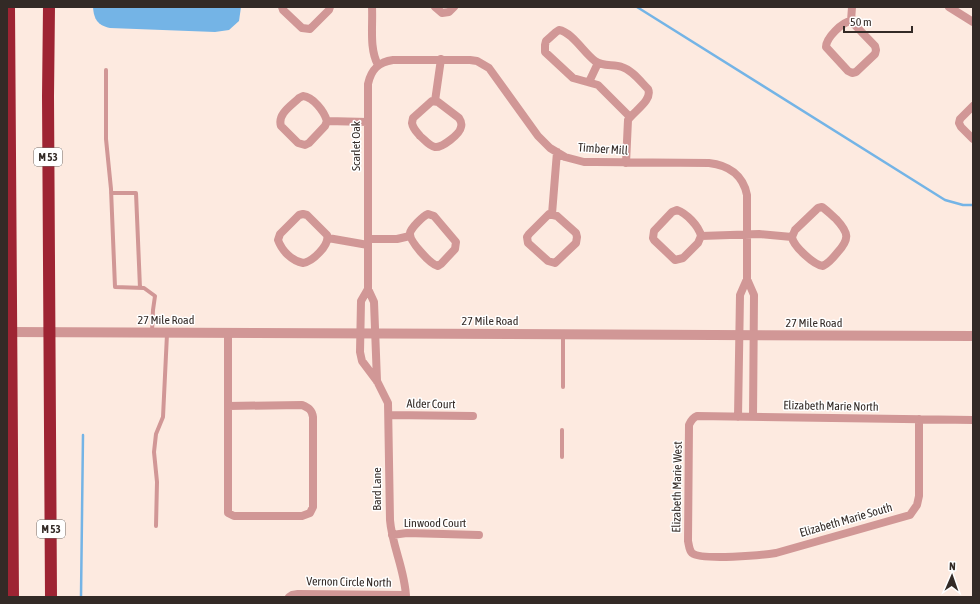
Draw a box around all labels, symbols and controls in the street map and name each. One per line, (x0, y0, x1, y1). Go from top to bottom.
scale bar (844, 8, 912, 34)
text: 50 m (850, 15, 872, 29)
street label: Scarlet Oak (349, 120, 363, 171)
street label: Timber Mill (578, 140, 629, 158)
road number: M 53 (34, 148, 62, 166)
street label: 27 Mile Road (138, 313, 194, 327)
street label: 27 Mile Road (462, 314, 518, 328)
street label: 27 Mile Road (786, 316, 842, 330)
street label: Alder Court (406, 397, 456, 411)
street label: Elizabeth Marie North (783, 398, 879, 414)
street label: Elizabeth Marie West (669, 441, 685, 533)
street label: Bard Lane (370, 467, 384, 511)
street label: Elizabeth Marie South (798, 500, 894, 540)
street label: Linwood Court (404, 516, 467, 530)
road number: M 53 (37, 520, 65, 538)
north arrow (932, 556, 972, 596)
text: N (949, 560, 956, 572)
street label: Vernon Circle North (306, 574, 392, 590)

